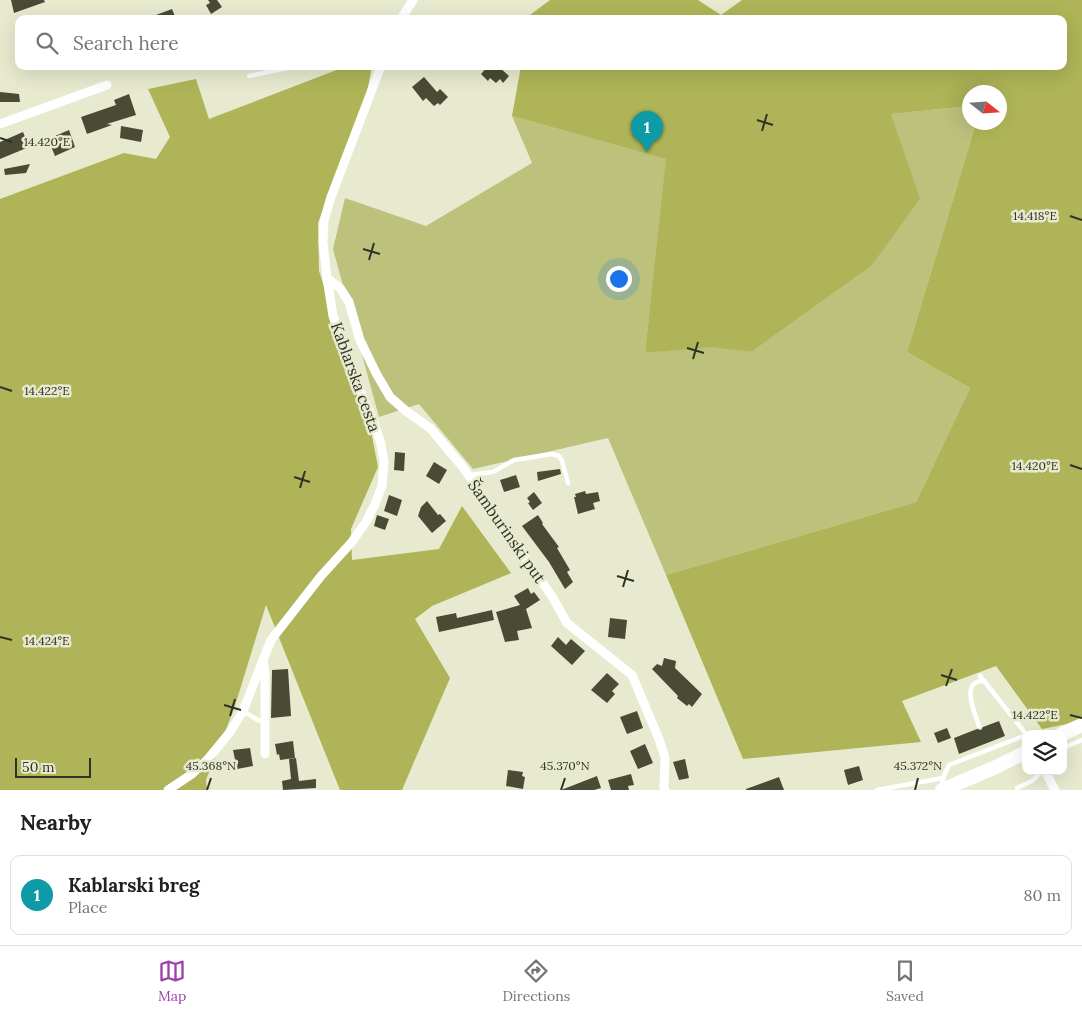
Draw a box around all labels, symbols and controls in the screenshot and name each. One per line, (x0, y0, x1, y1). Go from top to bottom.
search box (15, 15, 1067, 70)
icon: search (33, 29, 61, 57)
text: Search here (73, 31, 179, 55)
north arrow (962, 85, 1007, 130)
pin: 1 (631, 111, 663, 152)
text: 14.420°E (24, 134, 70, 149)
text: 14.418°E (1013, 208, 1057, 223)
your location (606, 266, 632, 292)
street label: Kablarska cesta (327, 319, 385, 435)
text: 14.422°E (24, 383, 70, 398)
text: 14.420°E (1012, 458, 1058, 473)
street label: Šamburinski put (464, 475, 551, 587)
text: 14.424°E (24, 633, 70, 648)
text: 14.422°E (1012, 707, 1058, 722)
map controls (1022, 730, 1067, 775)
button: layers (1022, 730, 1067, 775)
scale bar (15, 755, 91, 778)
text: 50 m (22, 758, 55, 776)
text: 45.368°N (186, 758, 236, 773)
text: 45.370°N (540, 758, 590, 773)
text: 45.372°N (894, 758, 942, 773)
text: Nearby (20, 809, 91, 836)
text: Kablarski breg (68, 873, 200, 897)
text: 1 (34, 885, 40, 905)
text: 80 m (1024, 885, 1061, 905)
text: Place (68, 897, 107, 917)
tab: Map (158, 957, 186, 1005)
tab: Directions (502, 957, 570, 1005)
tab: Saved (886, 957, 924, 1005)

